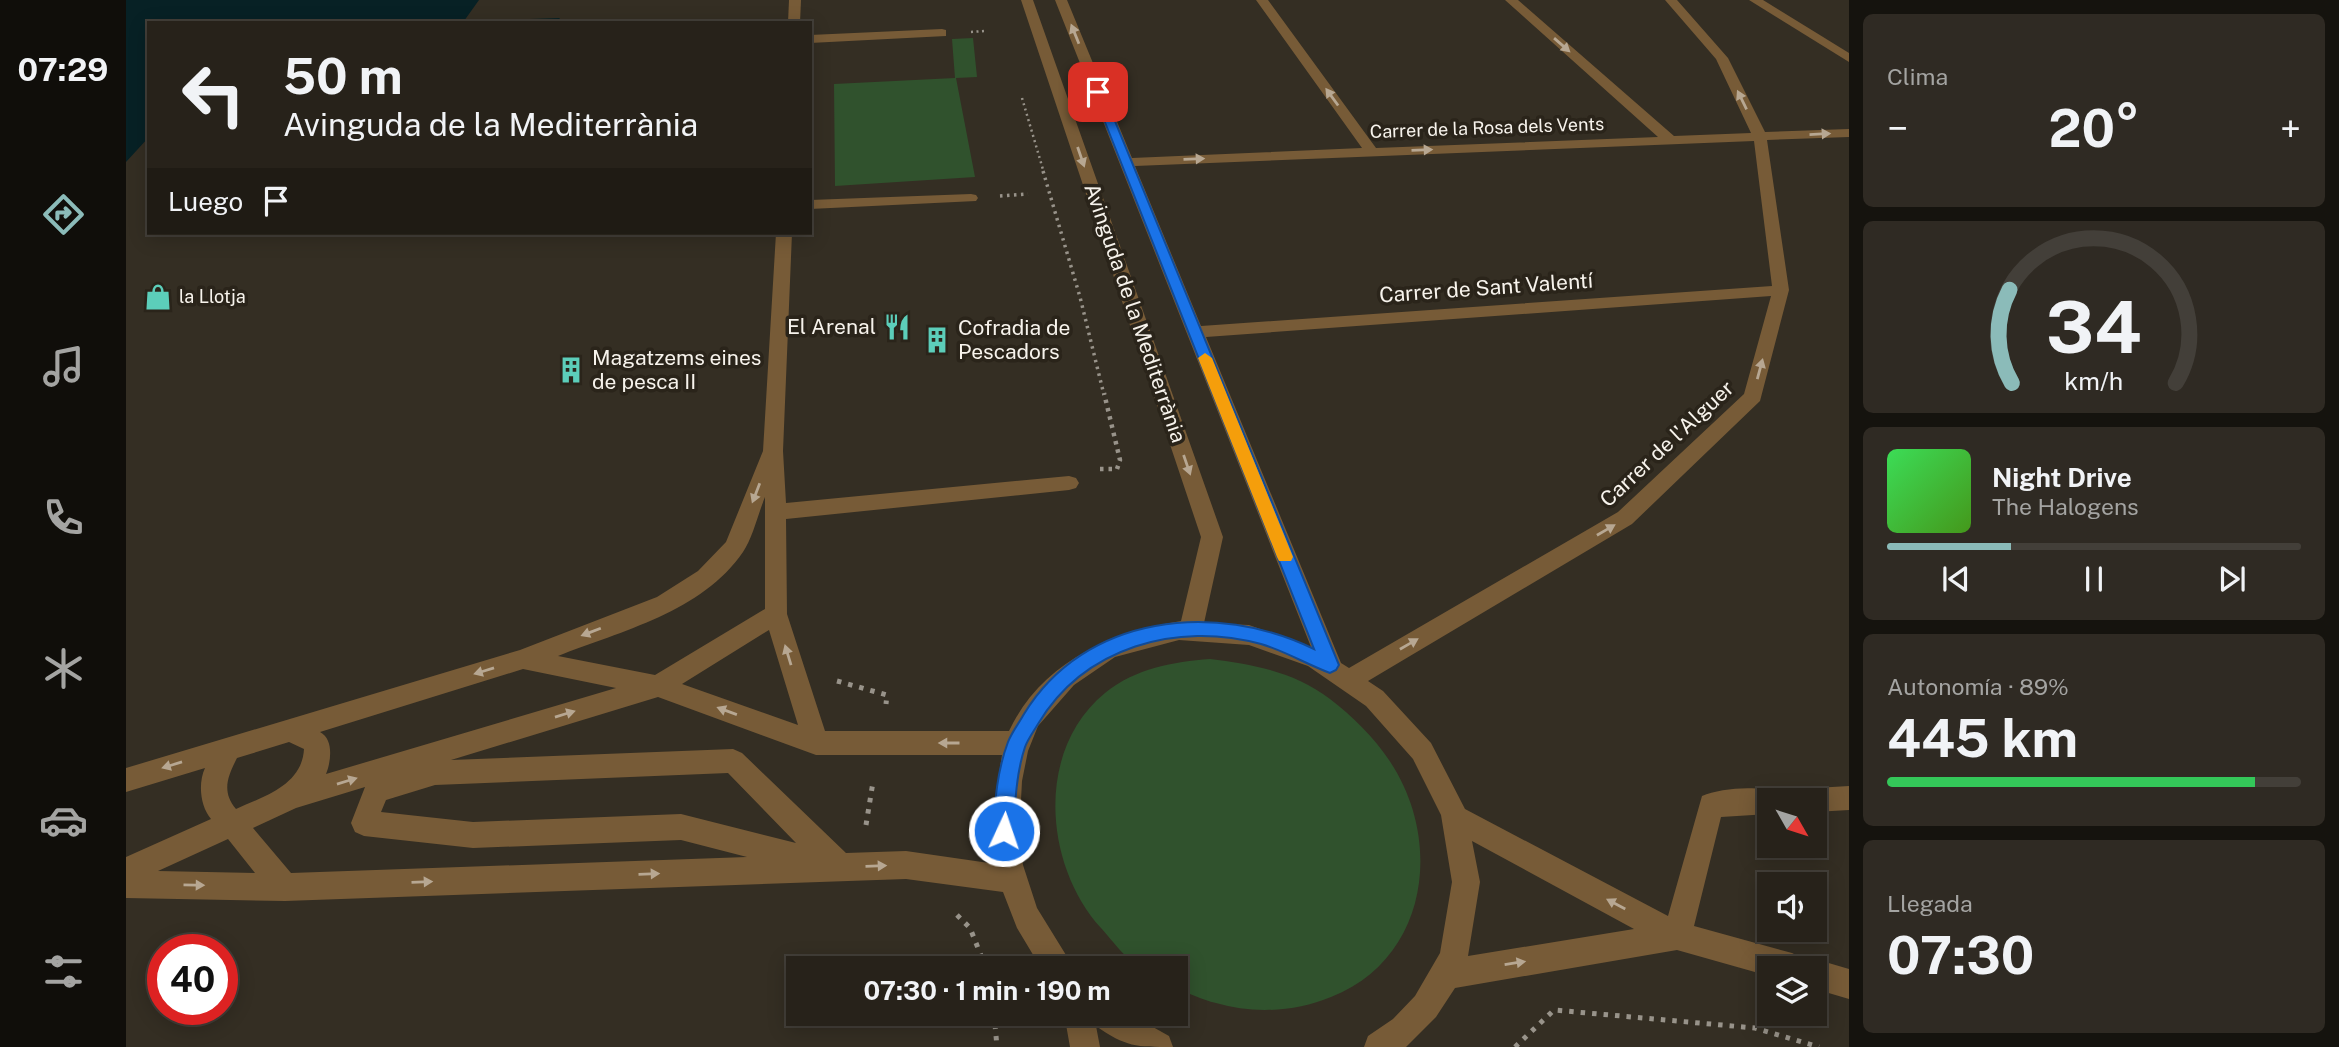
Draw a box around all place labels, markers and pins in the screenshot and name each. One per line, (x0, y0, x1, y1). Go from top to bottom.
pin (1068, 62, 1128, 122)
shop icon: la Llotja (143, 282, 173, 312)
place label: la Llotja (179, 286, 246, 307)
restaurant icon: El Arenal (882, 312, 912, 342)
place label: El Arenal (787, 314, 876, 339)
place label: Cofradia de Pescadors (958, 315, 1070, 364)
building icon: Cofradia de Pescadors (922, 325, 952, 355)
place label: Magatzems eines de pesca II (592, 345, 761, 394)
building icon: Magatzems eines de pesca II (556, 355, 586, 385)

